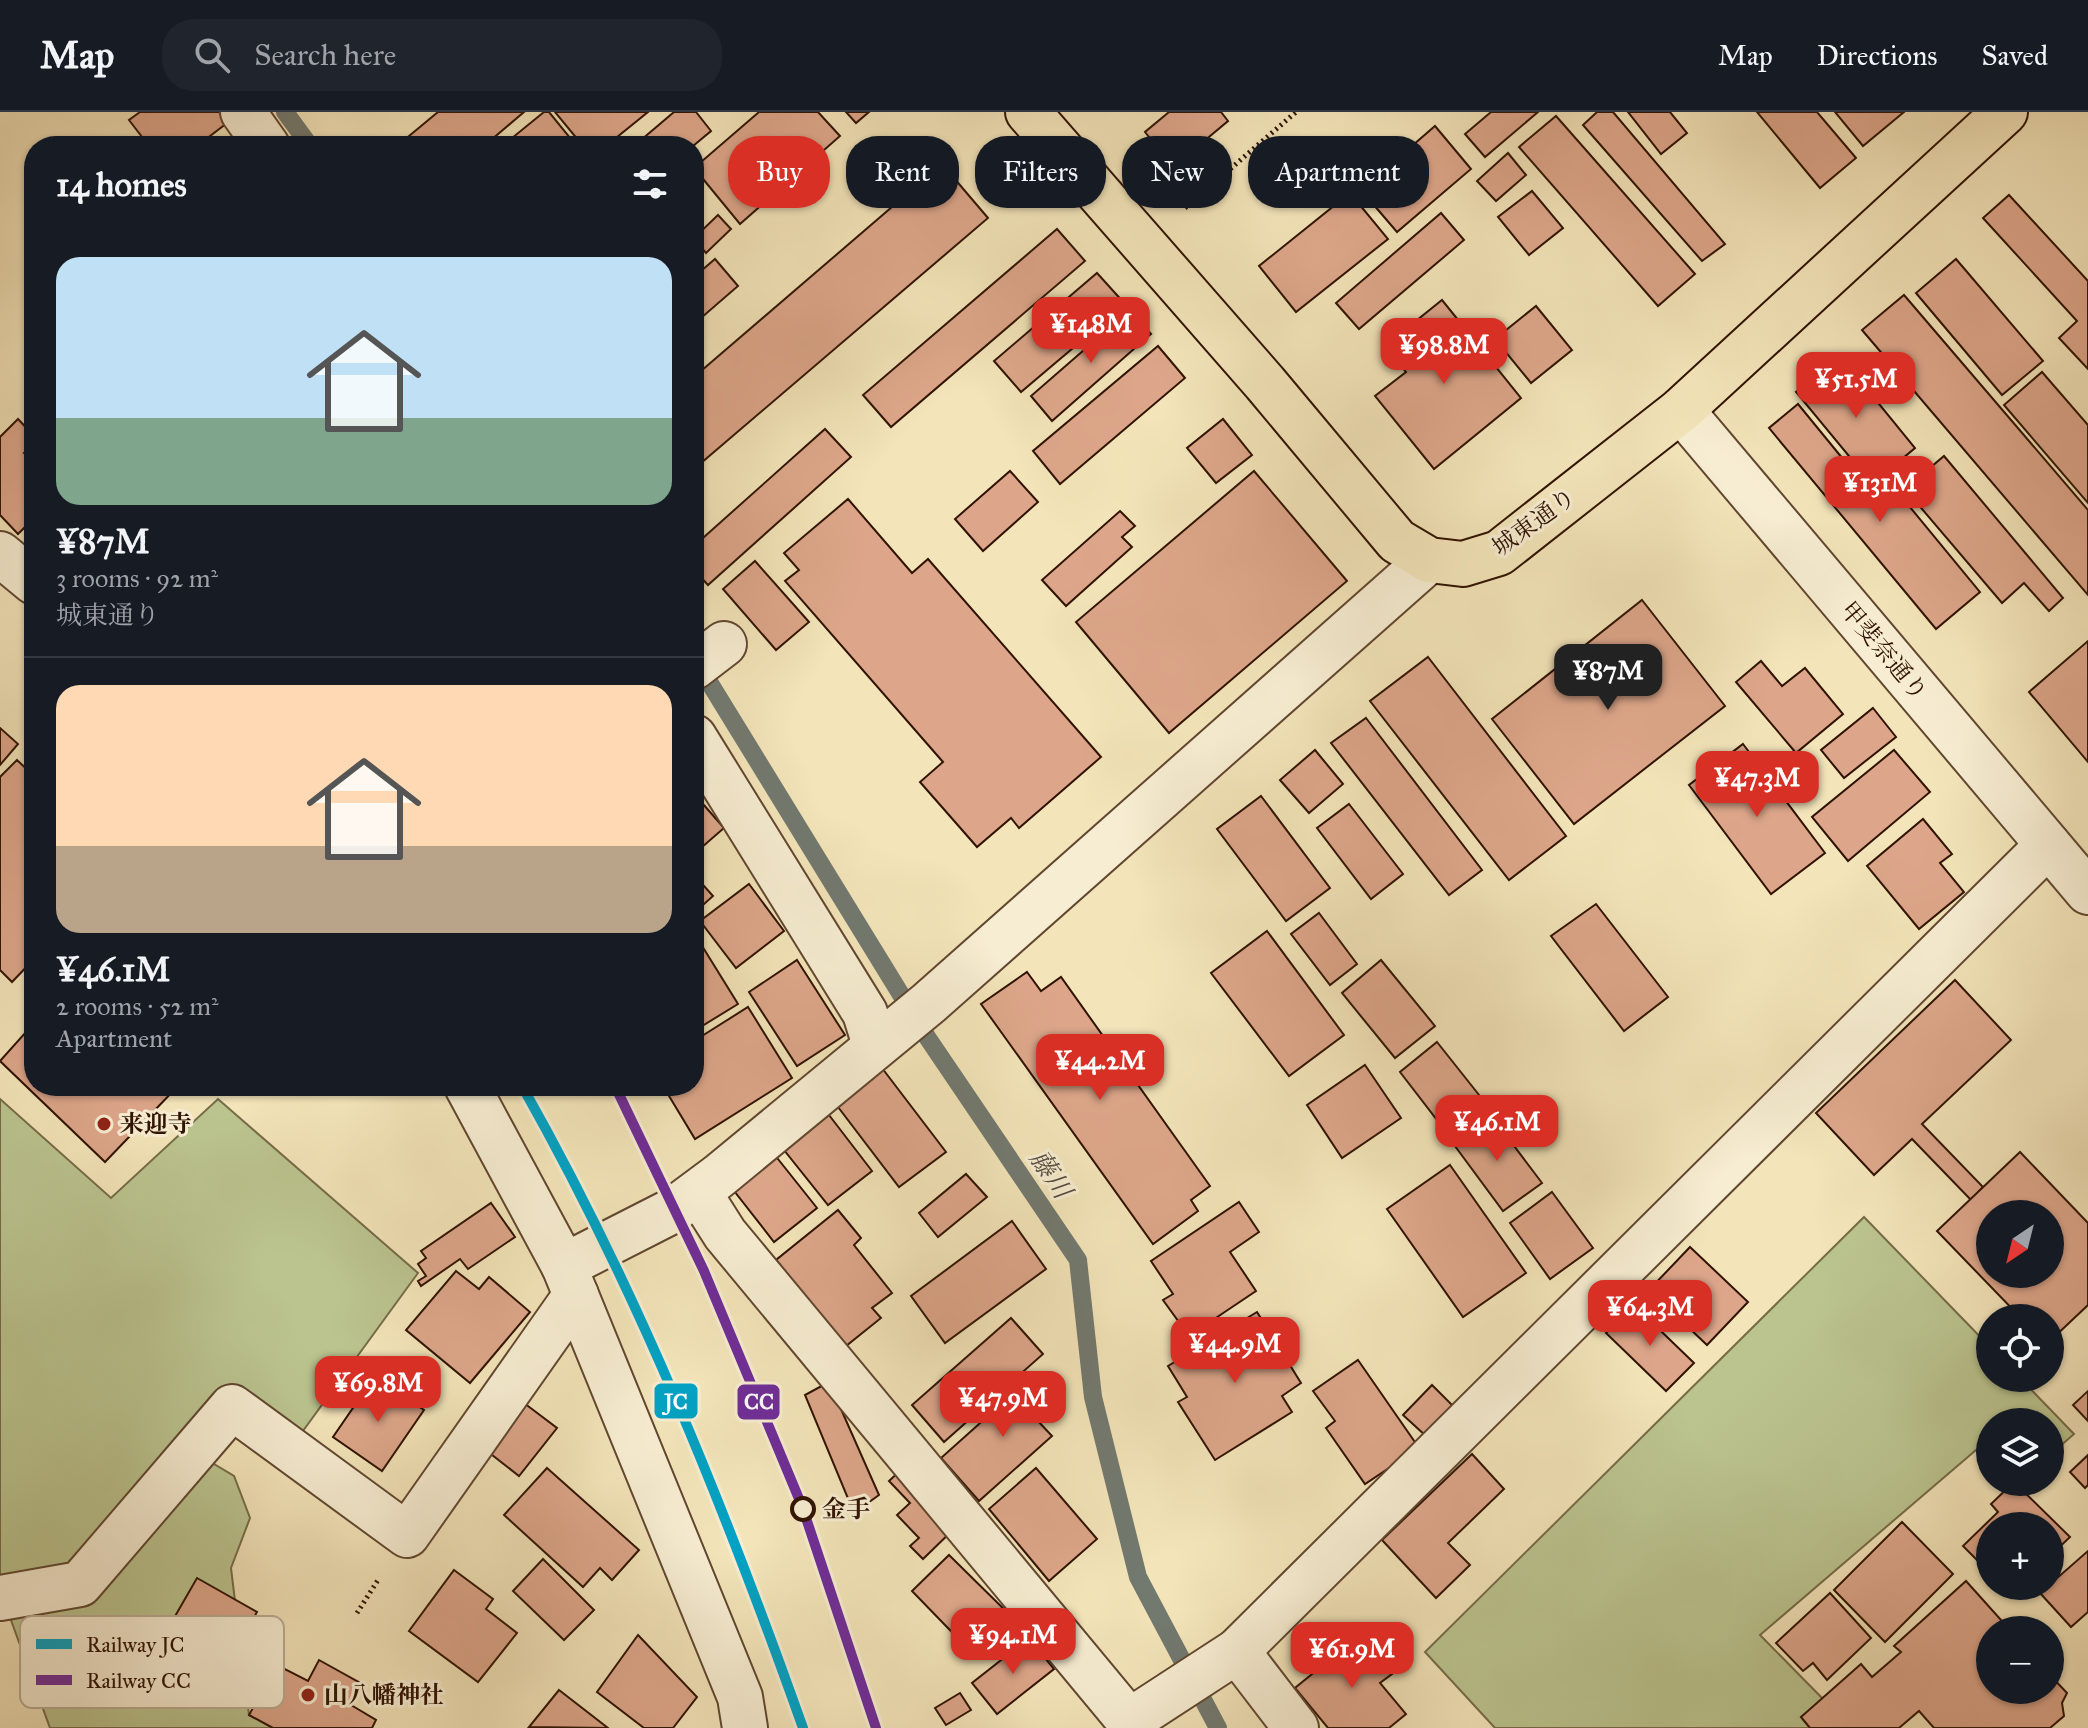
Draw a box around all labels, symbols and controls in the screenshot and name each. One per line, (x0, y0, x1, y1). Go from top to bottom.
search box (162, 19, 722, 91)
text: Map (40, 32, 114, 78)
icon: search (190, 33, 234, 77)
text: Search here (254, 37, 396, 73)
text: Map (1718, 38, 1773, 73)
text: Directions (1817, 38, 1938, 73)
text: Saved (1982, 38, 2048, 73)
chip: Buy (728, 136, 830, 208)
chip: Rent (846, 136, 959, 208)
chip: Filters (975, 136, 1106, 208)
chip: New (1122, 136, 1232, 208)
chip: Apartment (1248, 136, 1429, 208)
icon: filters (628, 162, 672, 206)
text: 14 homes (56, 164, 187, 205)
pin: ¥148M (1035, 297, 1147, 365)
text: ¥148M (1050, 307, 1132, 339)
icon: home (292, 309, 436, 453)
pin: ¥98.8M (1379, 318, 1509, 386)
text: ¥98.8M (1399, 328, 1489, 360)
pin: ¥51.5M (1791, 352, 1921, 420)
text: ¥51.5M (1814, 362, 1898, 394)
pin: ¥131M (1824, 456, 1936, 524)
text: ¥131M (1843, 466, 1917, 498)
street label: 城東通り (1486, 482, 1582, 562)
text: ¥87M (56, 521, 150, 562)
text: 3 rooms · 92 m² (56, 562, 218, 594)
street label: 甲斐奈通り (1834, 595, 1934, 707)
text: 城東通り (56, 599, 160, 631)
pin: ¥87M (1561, 644, 1655, 712)
text: ¥87M (1572, 654, 1644, 686)
icon: home (292, 737, 436, 881)
pin: ¥47.3M (1692, 751, 1822, 819)
text: ¥47.3M (1714, 761, 1800, 793)
text: ¥46.1M (56, 949, 170, 990)
text: 2 rooms · 52 m² (56, 990, 219, 1022)
text: Apartment (56, 1022, 172, 1054)
pin: ¥44.2M (1035, 1034, 1165, 1102)
text: ¥44.2M (1054, 1044, 1146, 1076)
pin: ¥46.1M (1432, 1095, 1562, 1163)
text: ¥46.1M (1453, 1105, 1541, 1137)
place label: 来迎寺 (120, 1109, 192, 1139)
marker: 来迎寺 (95, 1115, 113, 1133)
water label: 藤川 (1023, 1143, 1080, 1207)
north arrow (1976, 1200, 2064, 1288)
map controls (1976, 1200, 2064, 1704)
pin: ¥64.3M (1585, 1280, 1715, 1348)
text: ¥64.3M (1606, 1290, 1694, 1322)
button: locate (1976, 1304, 2064, 1392)
pin: ¥44.9M (1170, 1317, 1300, 1385)
text: ¥44.9M (1189, 1327, 1281, 1359)
pin: ¥69.8M (313, 1356, 443, 1424)
text: ¥69.8M (333, 1366, 423, 1398)
pin: ¥47.9M (938, 1371, 1068, 1439)
text: ¥47.9M (958, 1381, 1048, 1413)
line badge: JC (653, 1382, 699, 1420)
line badge: CC (736, 1383, 781, 1421)
text: JC (661, 1388, 688, 1416)
text: CC (744, 1388, 774, 1415)
button: layers (1976, 1408, 2064, 1496)
place label: 金手 (822, 1494, 870, 1524)
marker: 金手 (791, 1497, 815, 1521)
button: + (1976, 1512, 2064, 1600)
pin: ¥94.1M (948, 1608, 1078, 1676)
legend (20, 1616, 284, 1708)
button: − (1976, 1616, 2064, 1704)
text: ¥94.1M (969, 1618, 1057, 1650)
pin: ¥61.9M (1287, 1622, 1417, 1690)
text: Railway JC (86, 1631, 185, 1658)
text: ¥61.9M (1309, 1632, 1395, 1664)
text: Railway CC (86, 1667, 191, 1694)
place label: 山八幡神社 (324, 1680, 444, 1710)
marker: 山八幡神社 (299, 1686, 317, 1704)

